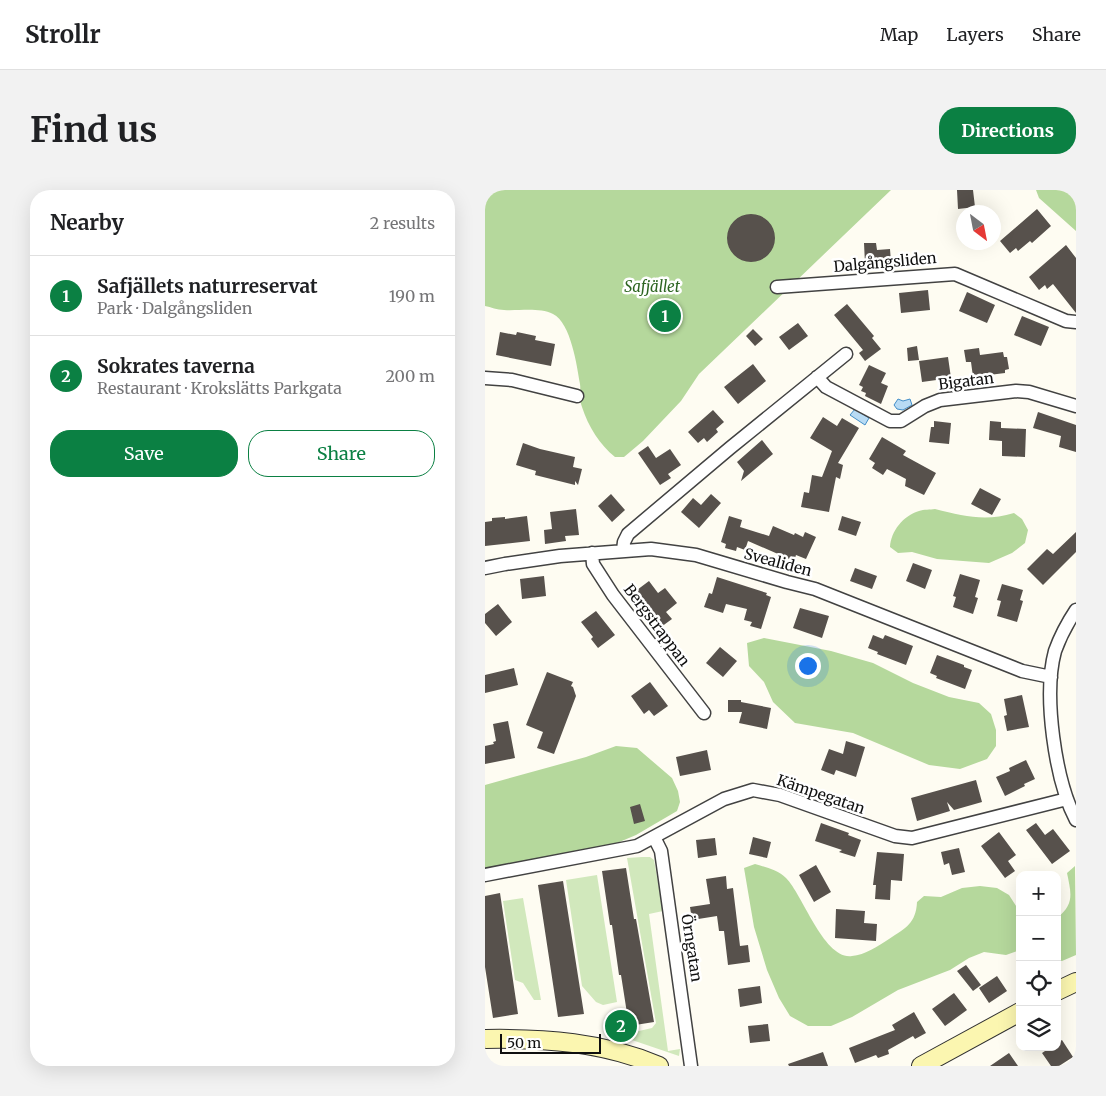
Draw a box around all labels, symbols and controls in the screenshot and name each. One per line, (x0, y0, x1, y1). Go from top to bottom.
text: Strollr (25, 19, 101, 50)
text: Map (880, 23, 918, 46)
text: Layers (946, 23, 1004, 46)
text: Share (1032, 23, 1081, 46)
button: Directions (939, 107, 1076, 154)
text: Find us (30, 108, 157, 152)
north arrow (956, 205, 1001, 250)
text: Nearby (50, 209, 124, 236)
text: 2 results (370, 213, 435, 233)
street label: Dalgångsliden (833, 248, 937, 276)
text: Safjällets naturreservat (97, 274, 318, 298)
park label: Safjället (624, 277, 681, 296)
text: 1 (62, 286, 70, 306)
text: 190 m (389, 286, 435, 306)
pin: 1 (649, 297, 681, 335)
text: Park · Dalgångsliden (97, 298, 252, 318)
text: Sokrates taverna (97, 354, 255, 378)
text: 2 (61, 366, 71, 386)
text: 200 m (385, 366, 435, 386)
street label: Bigatan (937, 368, 995, 394)
text: Restaurant · Krokslätts Parkgata (97, 378, 342, 398)
button: Save (50, 430, 238, 477)
button: Share (248, 430, 435, 477)
street label: Svealiden (742, 544, 814, 580)
street label: Bergstrappan (620, 580, 694, 670)
your location (795, 653, 821, 679)
street label: Kämpegatan (774, 770, 868, 818)
map controls (1016, 871, 1061, 1051)
button: + (1016, 871, 1061, 916)
street label: Örngatan (677, 913, 708, 983)
button: − (1016, 916, 1061, 961)
button: locate (1016, 961, 1061, 1006)
button: layers (1016, 1006, 1061, 1051)
pin: 2 (605, 1007, 637, 1045)
scale bar (500, 1031, 601, 1054)
text: 50 m (507, 1034, 541, 1052)

